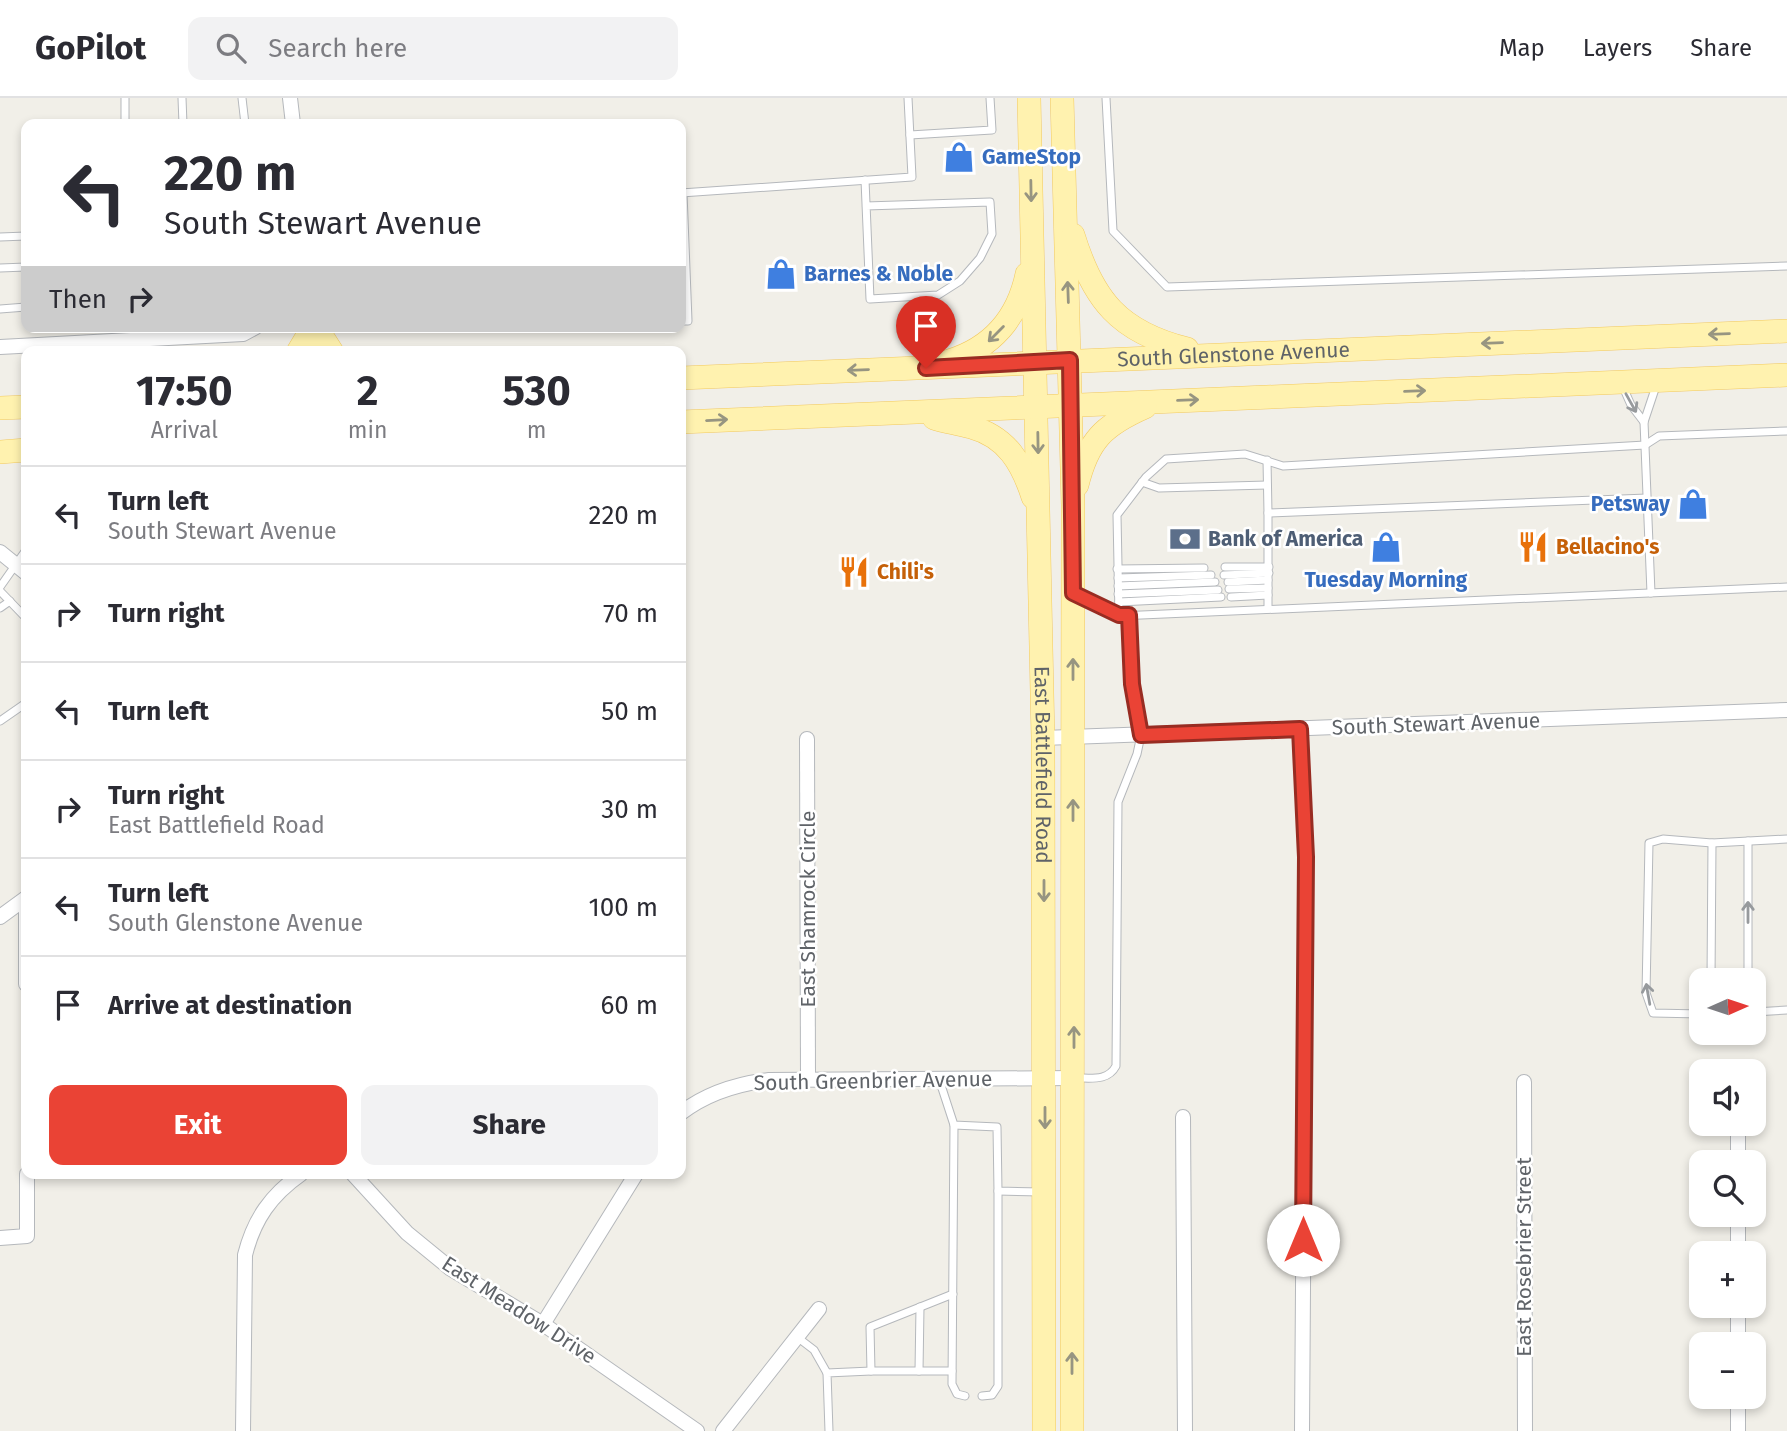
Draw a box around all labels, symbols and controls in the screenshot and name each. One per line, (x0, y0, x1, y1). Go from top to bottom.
search box (188, 17, 678, 80)
text: GoPilot (35, 28, 146, 68)
icon: search (212, 29, 250, 67)
text: Search here (268, 33, 407, 64)
text: Map (1499, 34, 1545, 62)
text: Layers (1583, 34, 1652, 62)
text: Share (1690, 34, 1752, 62)
shop icon: GameStop (942, 140, 976, 174)
text: 220 m (164, 144, 296, 203)
place label: GameStop (982, 144, 1081, 170)
icon: left (49, 147, 140, 238)
one-way arrow (1024, 179, 1038, 202)
text: South Stewart Avenue (164, 204, 482, 242)
shop icon: Barnes & Noble (764, 257, 798, 291)
place label: Barnes & Noble (804, 261, 954, 287)
icon: right (121, 280, 159, 318)
one-way arrow (1061, 280, 1074, 303)
text: Then (49, 284, 107, 315)
pin (896, 296, 956, 368)
icon: arrive (907, 307, 945, 345)
one-way arrow (987, 325, 1004, 342)
one-way arrow (1708, 327, 1731, 340)
one-way arrow (1480, 336, 1503, 349)
street label: South Glenstone Avenue (1117, 337, 1350, 372)
one-way arrow (847, 364, 870, 377)
text: 17:50 (136, 366, 233, 416)
text: 2 (357, 366, 378, 416)
text: 530 (502, 366, 571, 416)
one-way arrow (1404, 384, 1427, 397)
one-way arrow (1624, 392, 1638, 412)
one-way arrow (1176, 394, 1199, 407)
one-way arrow (705, 413, 727, 426)
text: Arrival (151, 416, 218, 444)
text: min (348, 416, 387, 444)
text: m (527, 416, 547, 444)
one-way arrow (1031, 431, 1044, 454)
text: Turn left (108, 486, 209, 517)
shop icon: Petsway (1676, 487, 1710, 521)
place label: Petsway (1591, 491, 1670, 517)
icon: left (49, 496, 87, 534)
text: 220 m (589, 500, 658, 531)
text: South Stewart Avenue (108, 517, 337, 545)
bank icon: Bank of America (1168, 522, 1202, 556)
place label: Bank of America (1208, 526, 1363, 552)
shop icon: Tuesday Morning (1369, 530, 1403, 564)
restaurant icon: Bellacino's (1516, 530, 1550, 564)
place label: Bellacino's (1556, 534, 1660, 560)
restaurant icon: Chili's (837, 555, 871, 589)
place label: Chili's (877, 559, 934, 585)
place label: Tuesday Morning (1305, 567, 1468, 593)
icon: right (49, 594, 87, 632)
text: Turn right (108, 598, 225, 629)
text: 70 m (603, 598, 658, 629)
one-way arrow (1066, 657, 1080, 680)
street label: East Battlefield Road (1028, 666, 1056, 864)
icon: left (49, 692, 87, 730)
text: Turn left (108, 696, 209, 727)
text: 50 m (601, 696, 658, 727)
street label: South Stewart Avenue (1331, 707, 1541, 741)
text: Turn right (108, 780, 225, 811)
icon: right (49, 790, 87, 828)
text: 30 m (601, 794, 658, 825)
one-way arrow (1066, 799, 1080, 822)
street label: East Shamrock Circle (795, 810, 821, 1008)
text: East Battlefield Road (108, 811, 325, 839)
text: Turn left (108, 878, 209, 909)
one-way arrow (1037, 879, 1051, 902)
icon: left (49, 888, 87, 926)
text: 100 m (589, 892, 658, 923)
one-way arrow (1741, 901, 1754, 924)
text: South Glenstone Avenue (108, 909, 363, 937)
north arrow (1689, 968, 1766, 1045)
map controls (1689, 968, 1766, 1409)
one-way arrow (1641, 983, 1654, 1006)
icon: arrive (49, 986, 87, 1024)
text: Arrive at destination (108, 990, 352, 1021)
text: 60 m (600, 990, 658, 1021)
one-way arrow (1067, 1026, 1080, 1049)
button: sound (1689, 1059, 1766, 1136)
street label: South Greenbrier Avenue (753, 1066, 993, 1096)
button: Exit (49, 1085, 347, 1165)
button: Share (361, 1085, 658, 1165)
one-way arrow (1038, 1106, 1052, 1129)
button: search (1689, 1150, 1766, 1227)
street label: East Rosebrier Street (1511, 1157, 1537, 1357)
position arrow (1266, 1203, 1340, 1277)
button: + (1689, 1241, 1766, 1318)
street label: East Meadow Drive (437, 1250, 601, 1370)
button: − (1689, 1332, 1766, 1409)
one-way arrow (1065, 1352, 1079, 1375)

